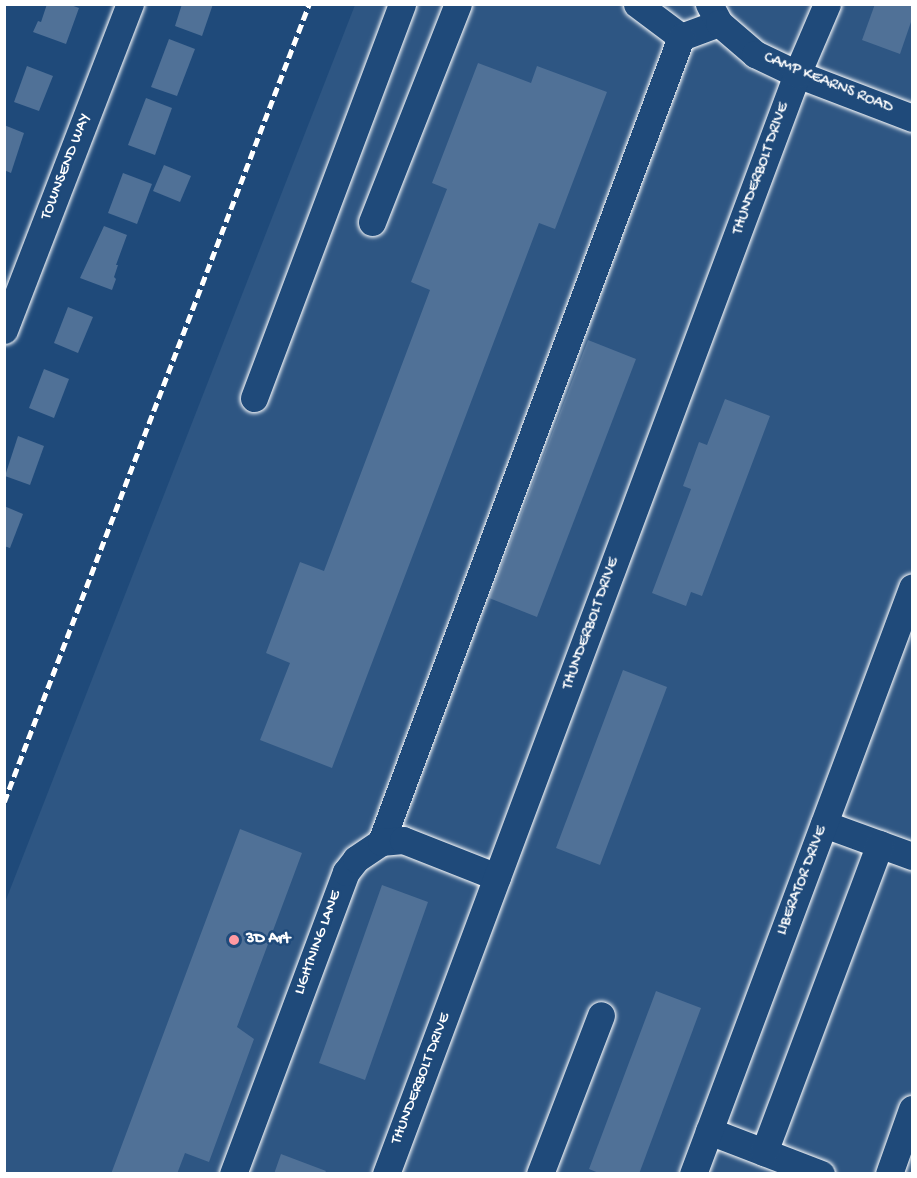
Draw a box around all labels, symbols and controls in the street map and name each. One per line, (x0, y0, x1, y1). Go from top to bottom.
street label: CAMP KEARNS ROAD (760, 49, 896, 119)
street label: THUNDERBOLT DRIVE (729, 100, 795, 238)
street label: TOWNSEND WAY (38, 111, 96, 223)
street label: THUNDERBOLT DRIVE (559, 555, 625, 693)
street label: LIBERATOR DRIVE (773, 824, 833, 938)
street label: LIGHTNING LANE (291, 888, 347, 998)
place label: 3D Art (246, 930, 290, 950)
marker: 3D Art (227, 933, 241, 947)
street label: THUNDERBOLT DRIVE (388, 1011, 456, 1147)

